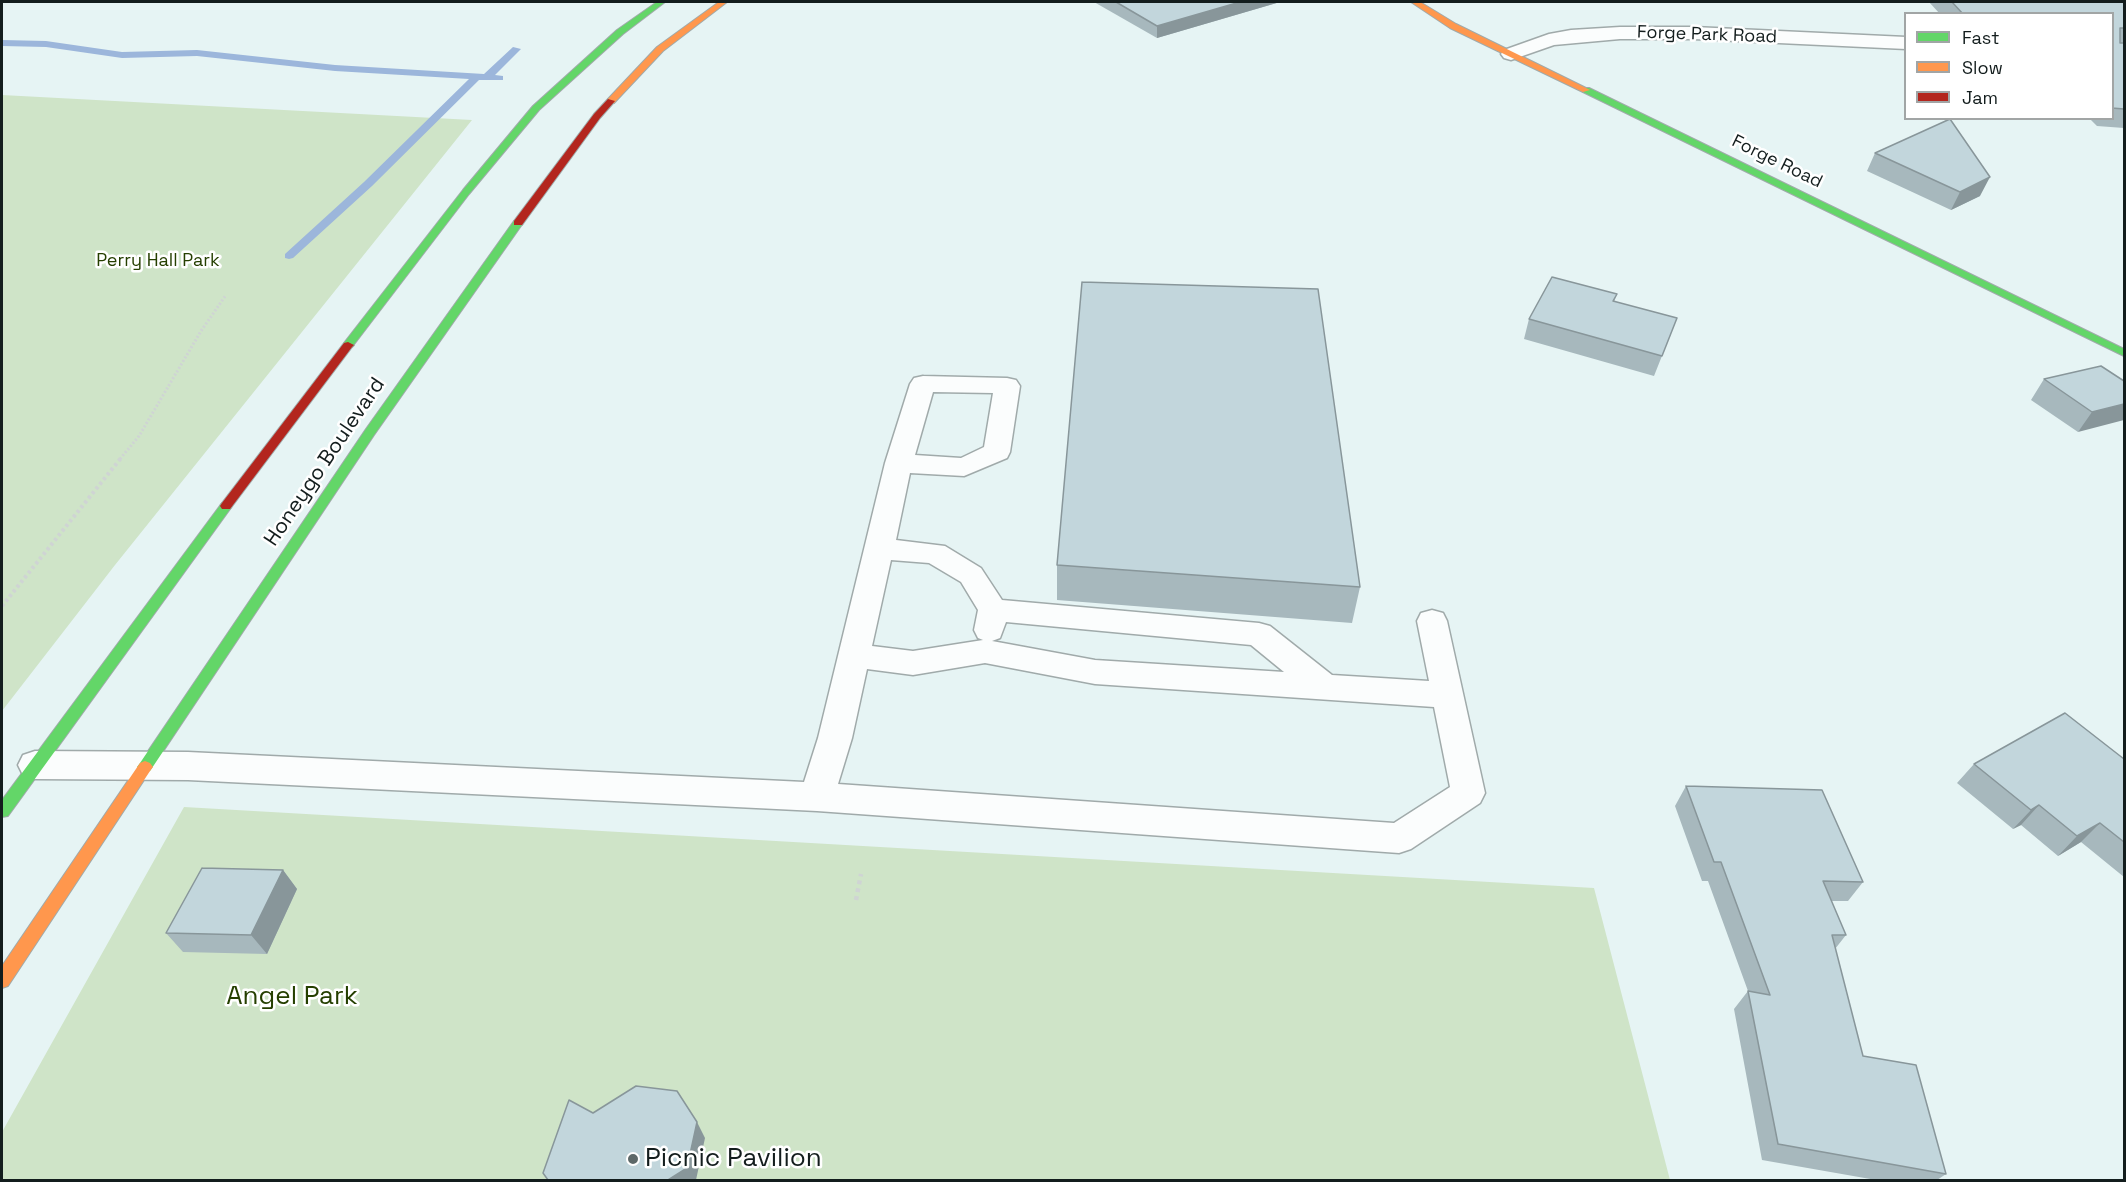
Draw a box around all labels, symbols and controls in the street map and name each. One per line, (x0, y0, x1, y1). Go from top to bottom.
legend (1904, 12, 2114, 120)
street label: Forge Park Road (1637, 22, 1777, 48)
text: Fast (1962, 26, 1999, 49)
text: Slow (1962, 56, 2003, 79)
text: Jam (1962, 86, 1998, 109)
street label: Forge Road (1728, 131, 1826, 193)
park label: Perry Hall Park (96, 250, 220, 272)
street label: Honeygo Boulevard (259, 373, 391, 551)
park label: Angel Park (226, 981, 358, 1013)
place label: Picnic Pavilion (645, 1143, 822, 1175)
marker: Picnic Pavilion (626, 1152, 640, 1166)

